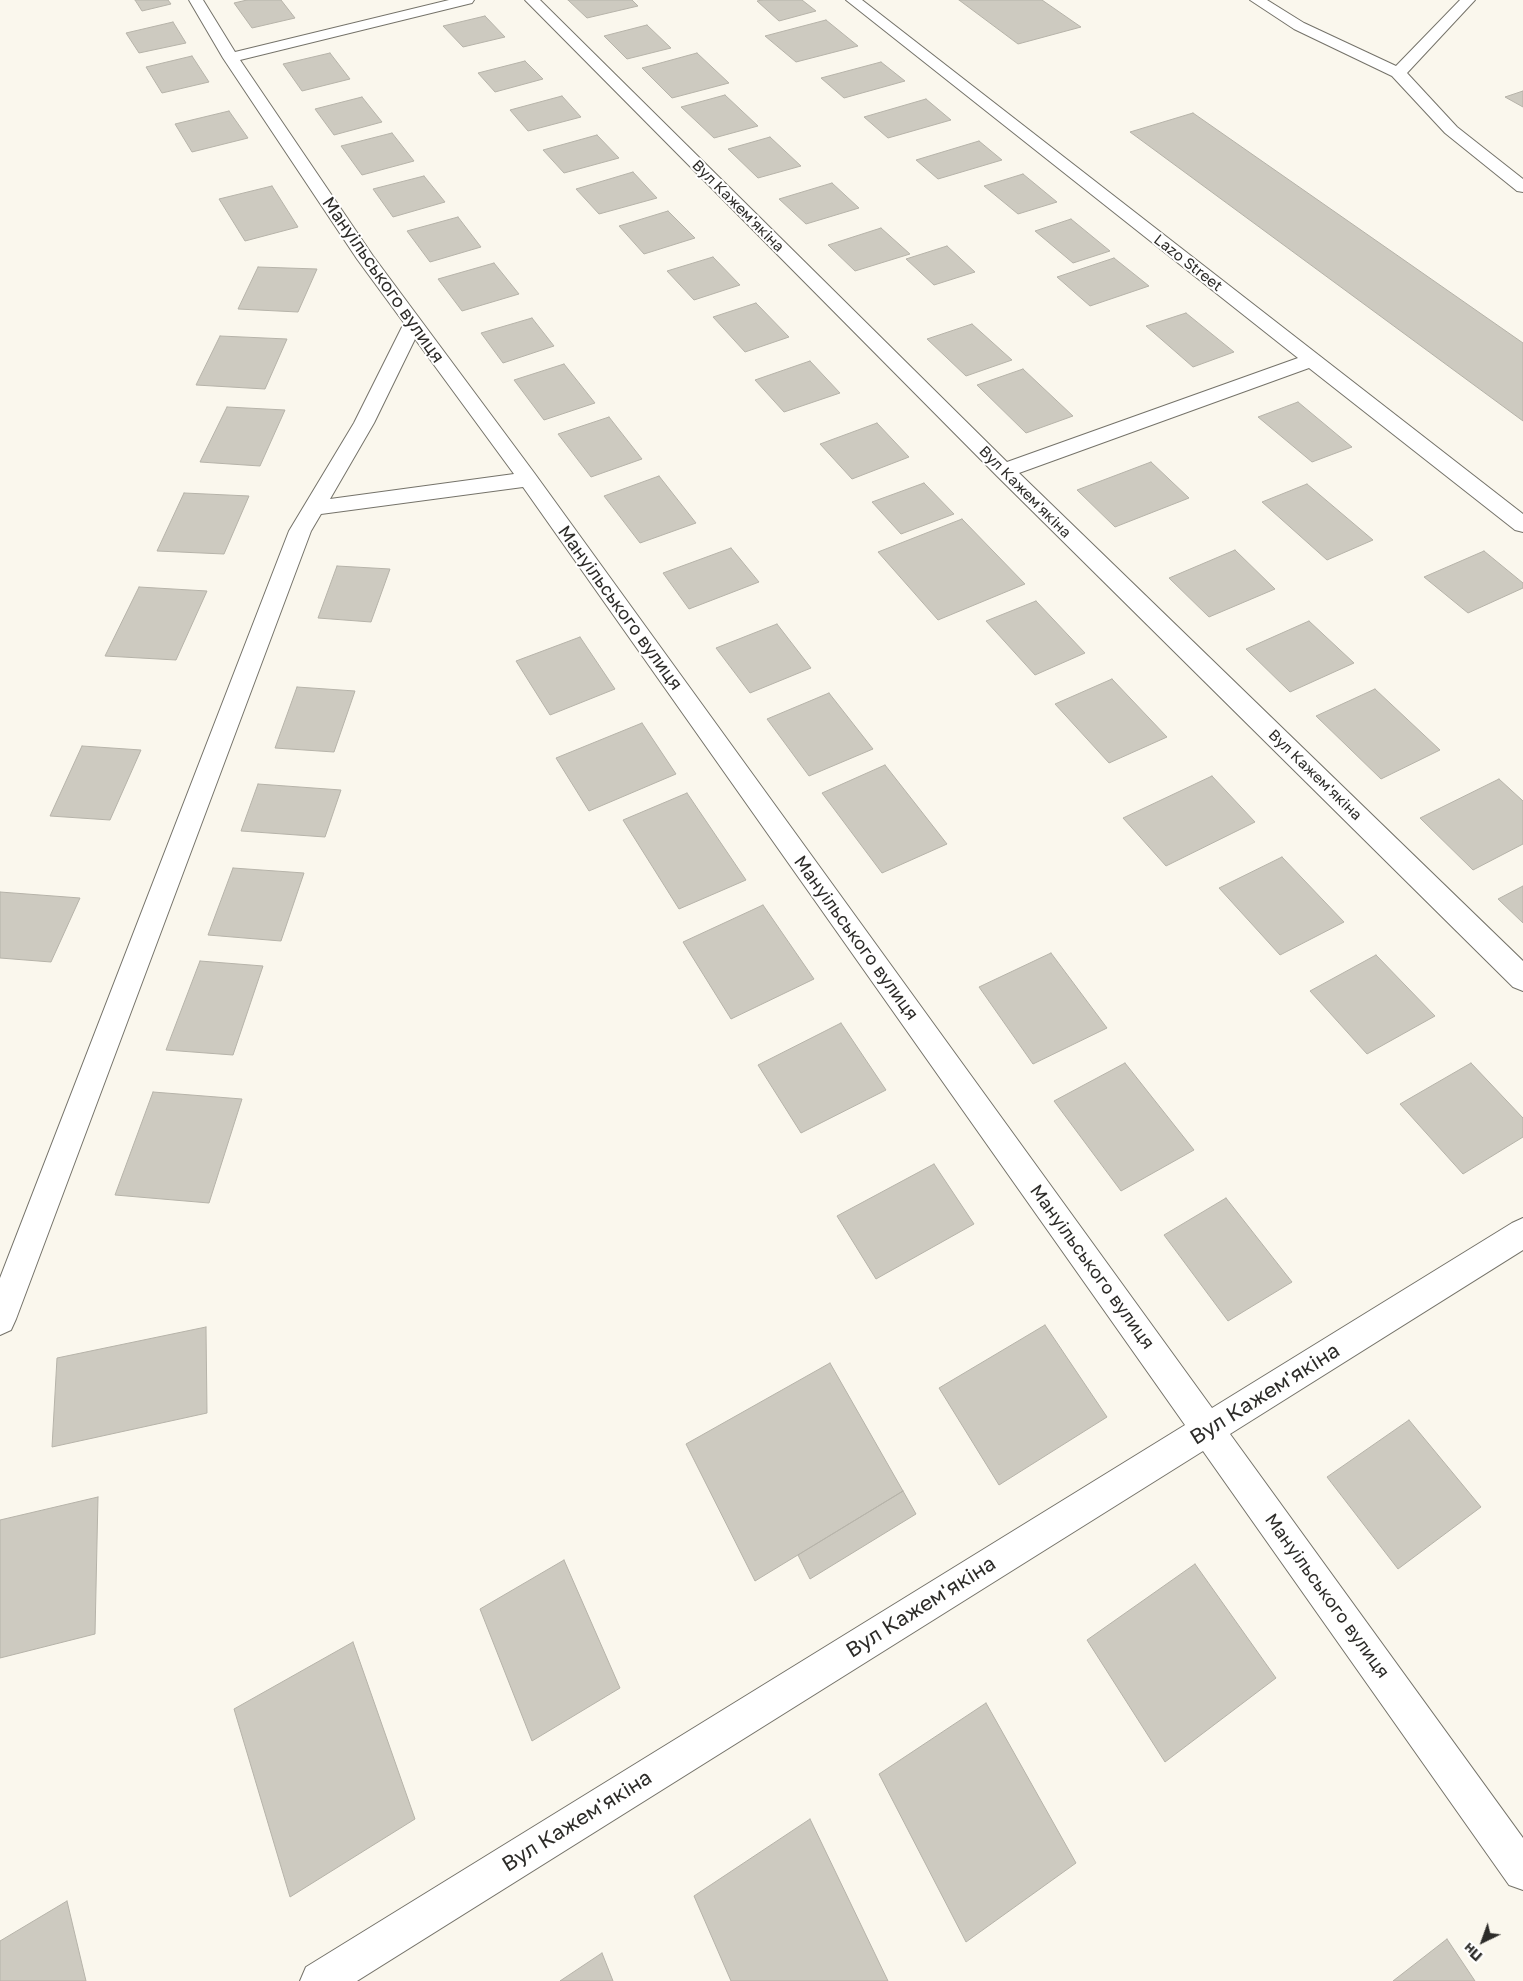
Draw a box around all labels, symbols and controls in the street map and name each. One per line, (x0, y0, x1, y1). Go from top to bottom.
street label: Вул Кажем'якіна (688, 156, 788, 256)
street label: Мануільського вулиця (317, 193, 449, 367)
street label: Lazo Street (1150, 231, 1226, 295)
street label: Вул Кажем'якіна (975, 442, 1075, 542)
street label: Мануільського вулиця (553, 522, 687, 694)
street label: Вул Кажем'якіна (1265, 726, 1365, 824)
street label: Мануільського вулиця (789, 852, 923, 1024)
street label: Мануільського вулиця (1025, 1181, 1159, 1353)
street label: Вул Кажем'якіна (1186, 1338, 1344, 1450)
street label: Мануільського вулиця (1260, 1510, 1394, 1682)
street label: Вул Кажем'якіна (842, 1551, 1000, 1663)
street label: Вул Кажем'якіна (498, 1765, 656, 1877)
north arrow (1458, 1916, 1508, 1966)
text: Пн (1460, 1940, 1485, 1965)

